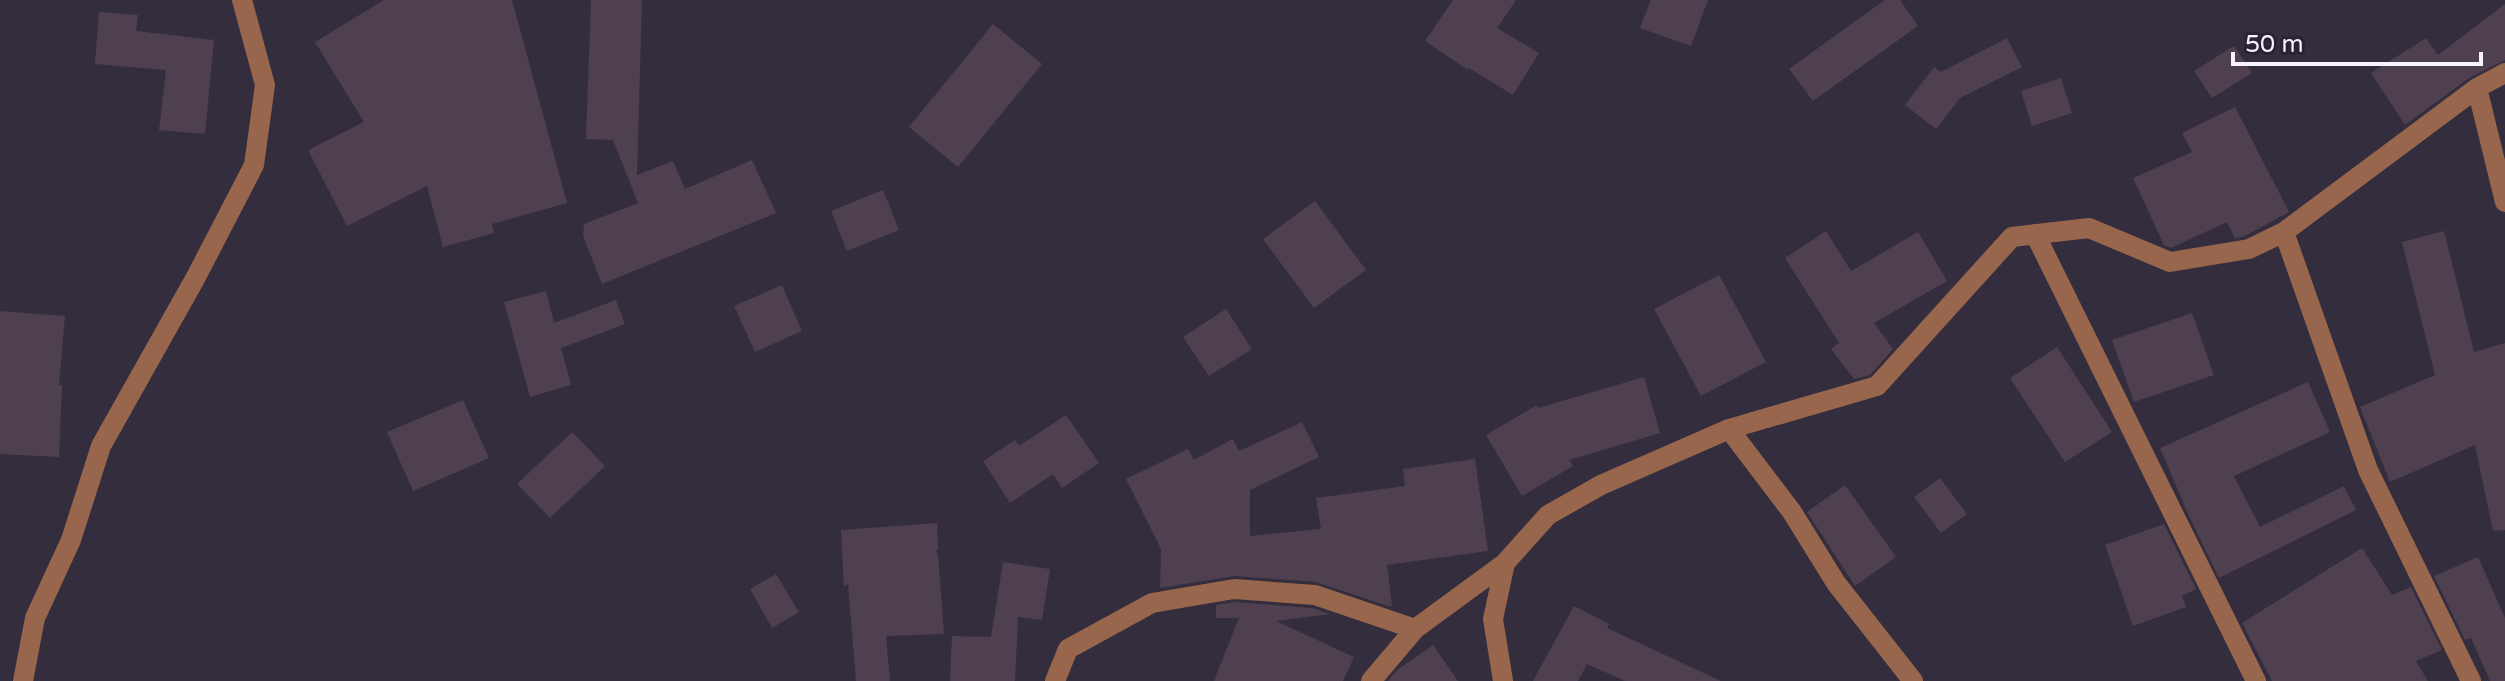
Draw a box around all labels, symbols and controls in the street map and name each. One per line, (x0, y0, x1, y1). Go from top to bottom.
scale bar (2233, 16, 2481, 66)
text: 50 m (2245, 30, 2303, 59)

